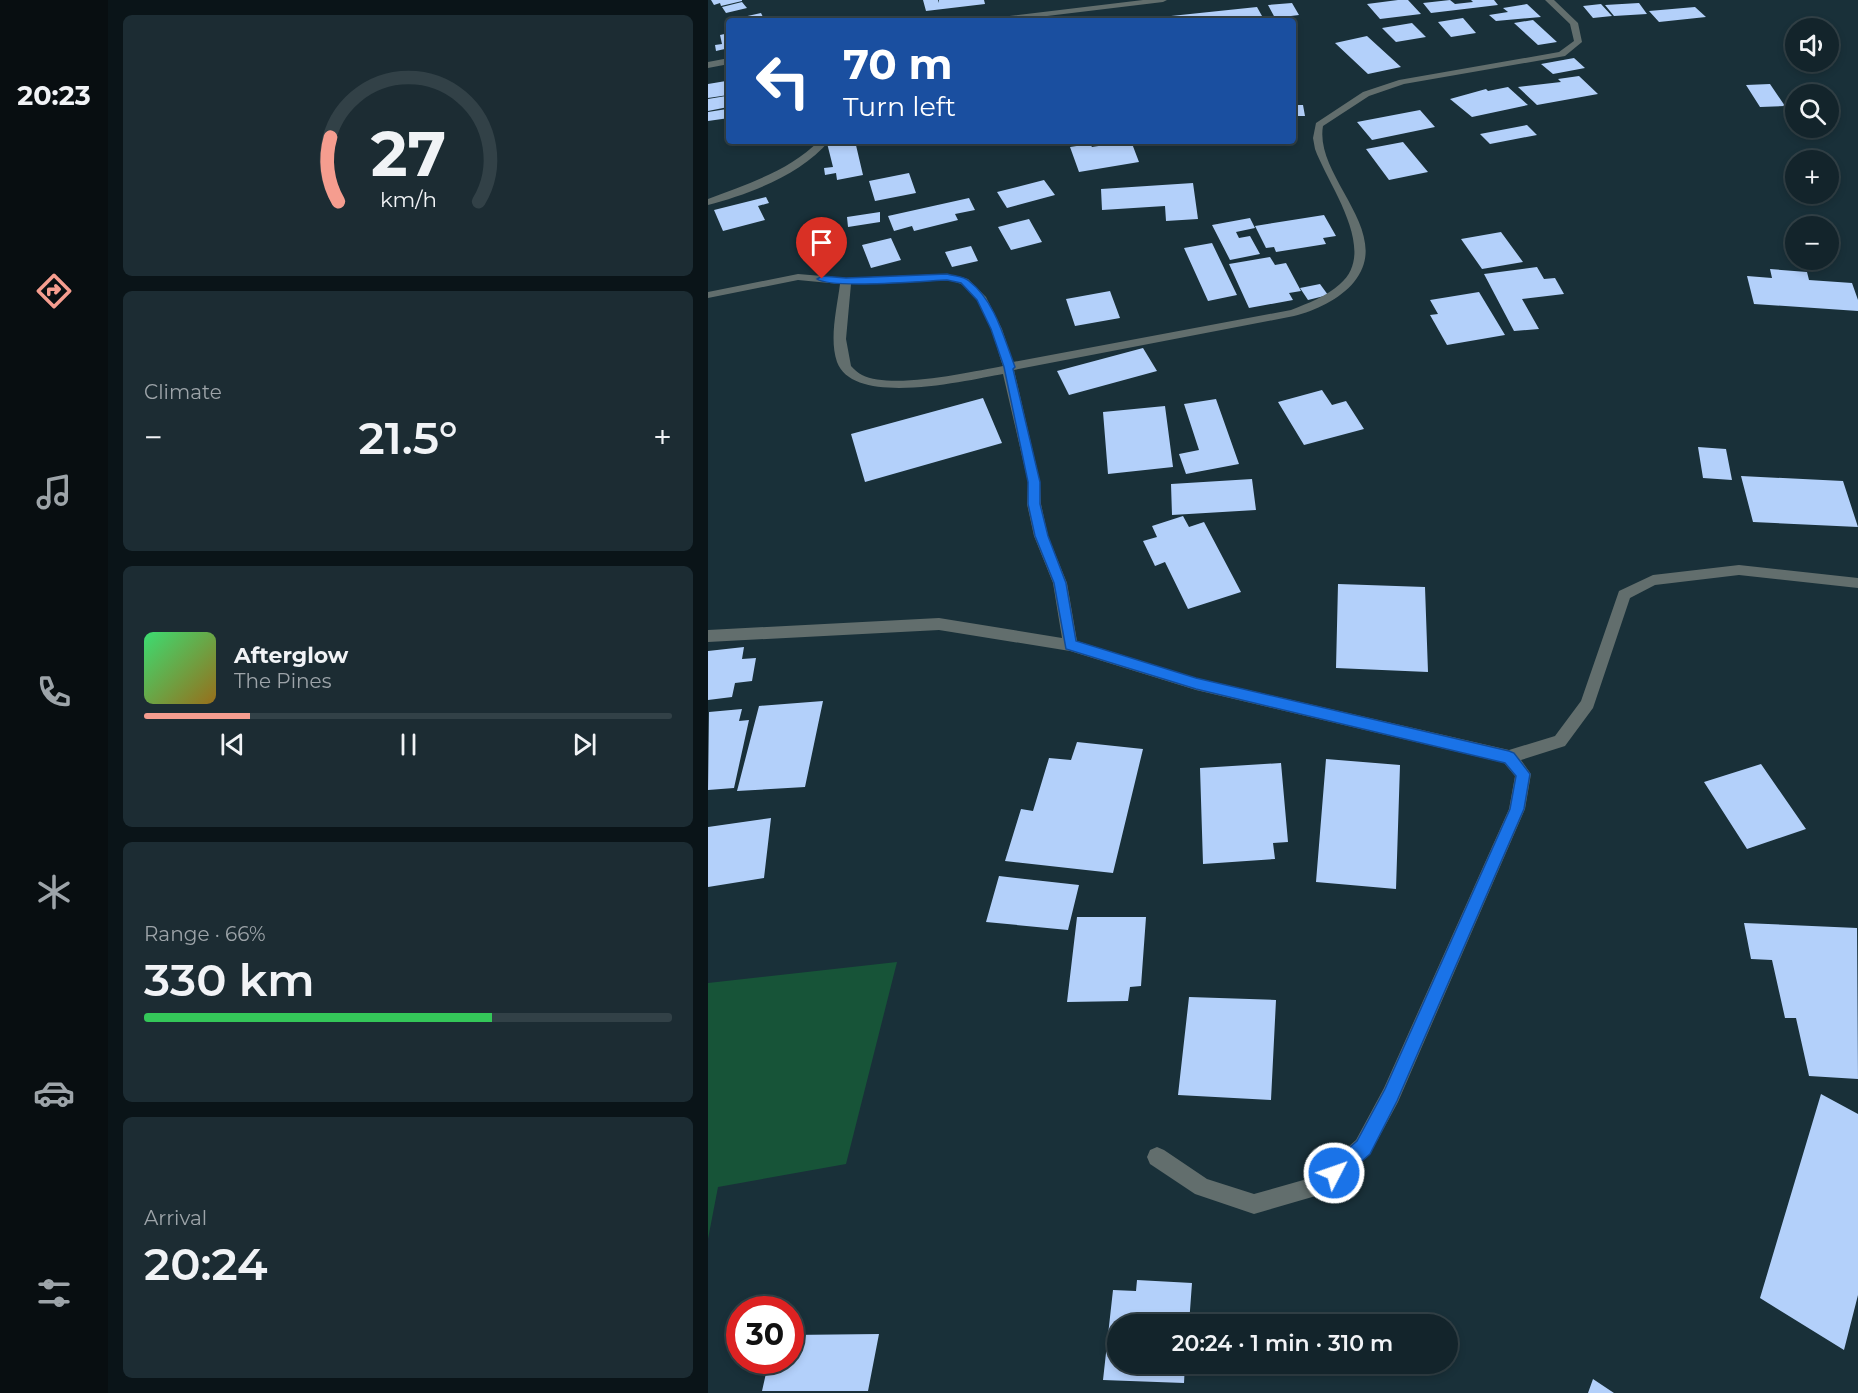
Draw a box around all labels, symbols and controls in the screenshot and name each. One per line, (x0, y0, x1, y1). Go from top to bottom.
map controls (1785, 18, 1839, 270)
button: sound (1785, 18, 1839, 72)
text: 70 m (843, 38, 953, 90)
icon: left (744, 42, 822, 120)
text: 20:23 (17, 79, 91, 112)
button: search (1785, 84, 1839, 138)
text: Turn left (843, 90, 956, 123)
text: 27 (370, 116, 446, 192)
button: + (1785, 150, 1839, 204)
text: km/h (379, 187, 437, 213)
button: − (1785, 216, 1839, 270)
pin (796, 217, 847, 279)
icon: arrive (805, 226, 838, 259)
icon: directions (33, 270, 75, 312)
text: Climate (144, 380, 222, 404)
text: 21.5° (358, 410, 458, 465)
text: − (144, 417, 163, 457)
text: + (653, 417, 672, 457)
icon: music (33, 471, 75, 513)
text: Afterglow (234, 642, 348, 669)
text: The Pines (234, 669, 331, 693)
icon: phone (33, 671, 75, 713)
icon: previous (216, 728, 249, 761)
icon: pause (392, 728, 425, 761)
icon: next (568, 728, 601, 761)
icon: climate (33, 871, 75, 913)
text: Range · 66% (144, 922, 266, 946)
text: 330 km (144, 952, 315, 1007)
icon: car (33, 1072, 75, 1114)
position arrow (1302, 1141, 1366, 1205)
text: Arrival (144, 1206, 207, 1230)
text: 20:24 (144, 1236, 268, 1291)
icon: filters (33, 1272, 75, 1314)
speed limit sign: 30 (726, 1296, 804, 1374)
text: 20:24 · 1 min · 310 m (1172, 1330, 1393, 1357)

